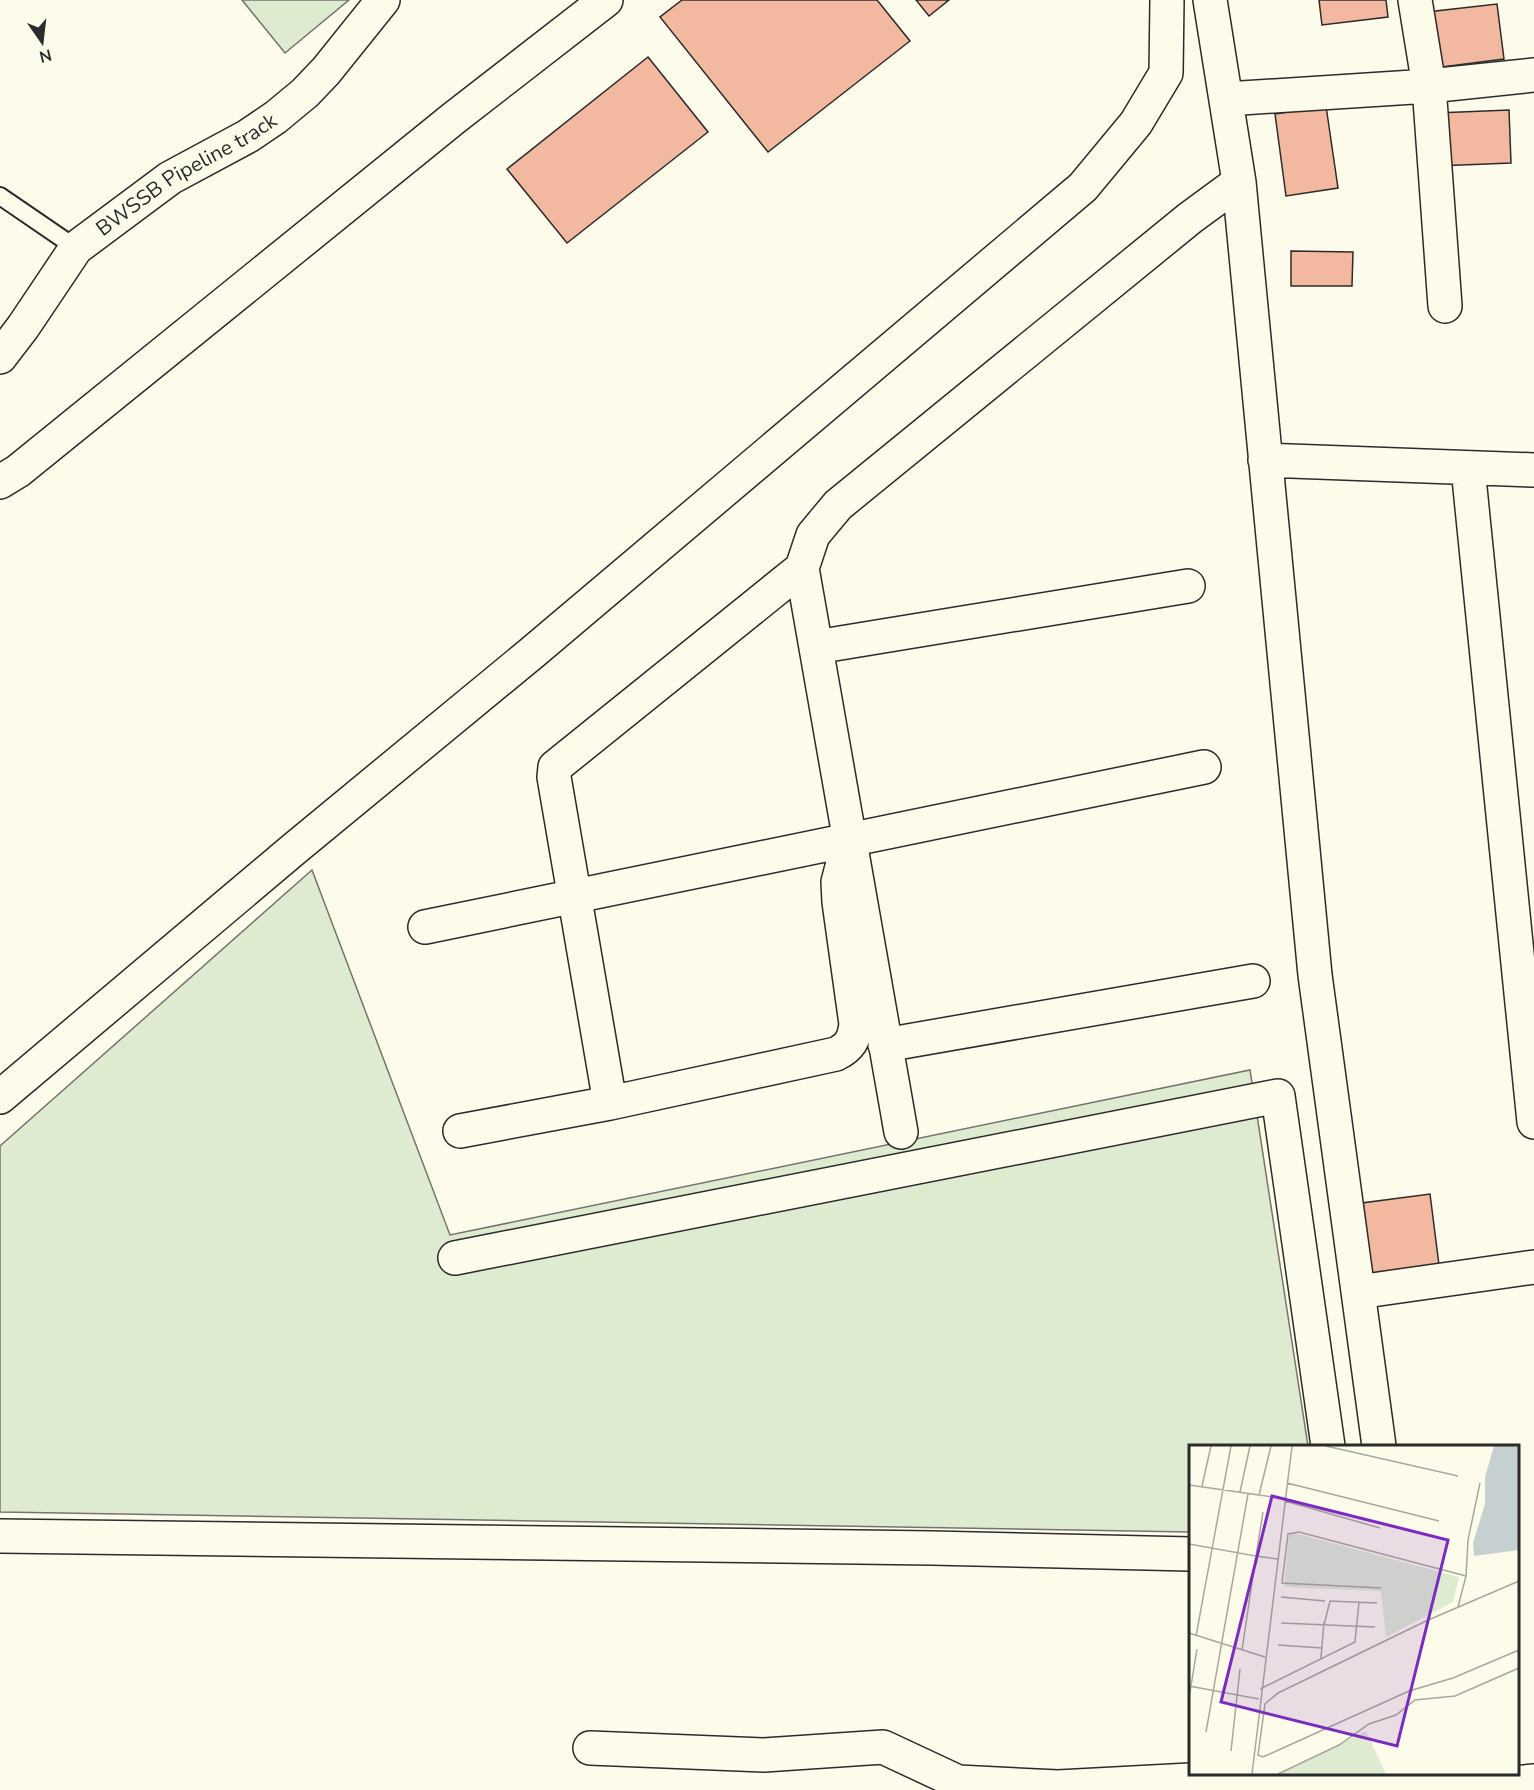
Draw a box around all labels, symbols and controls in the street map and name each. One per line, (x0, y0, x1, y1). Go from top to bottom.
north arrow (12, 12, 72, 72)
text: N (37, 43, 54, 68)
street label: BWSSB Pipeline track (90, 106, 283, 242)
inset map (1189, 1445, 1519, 1775)

